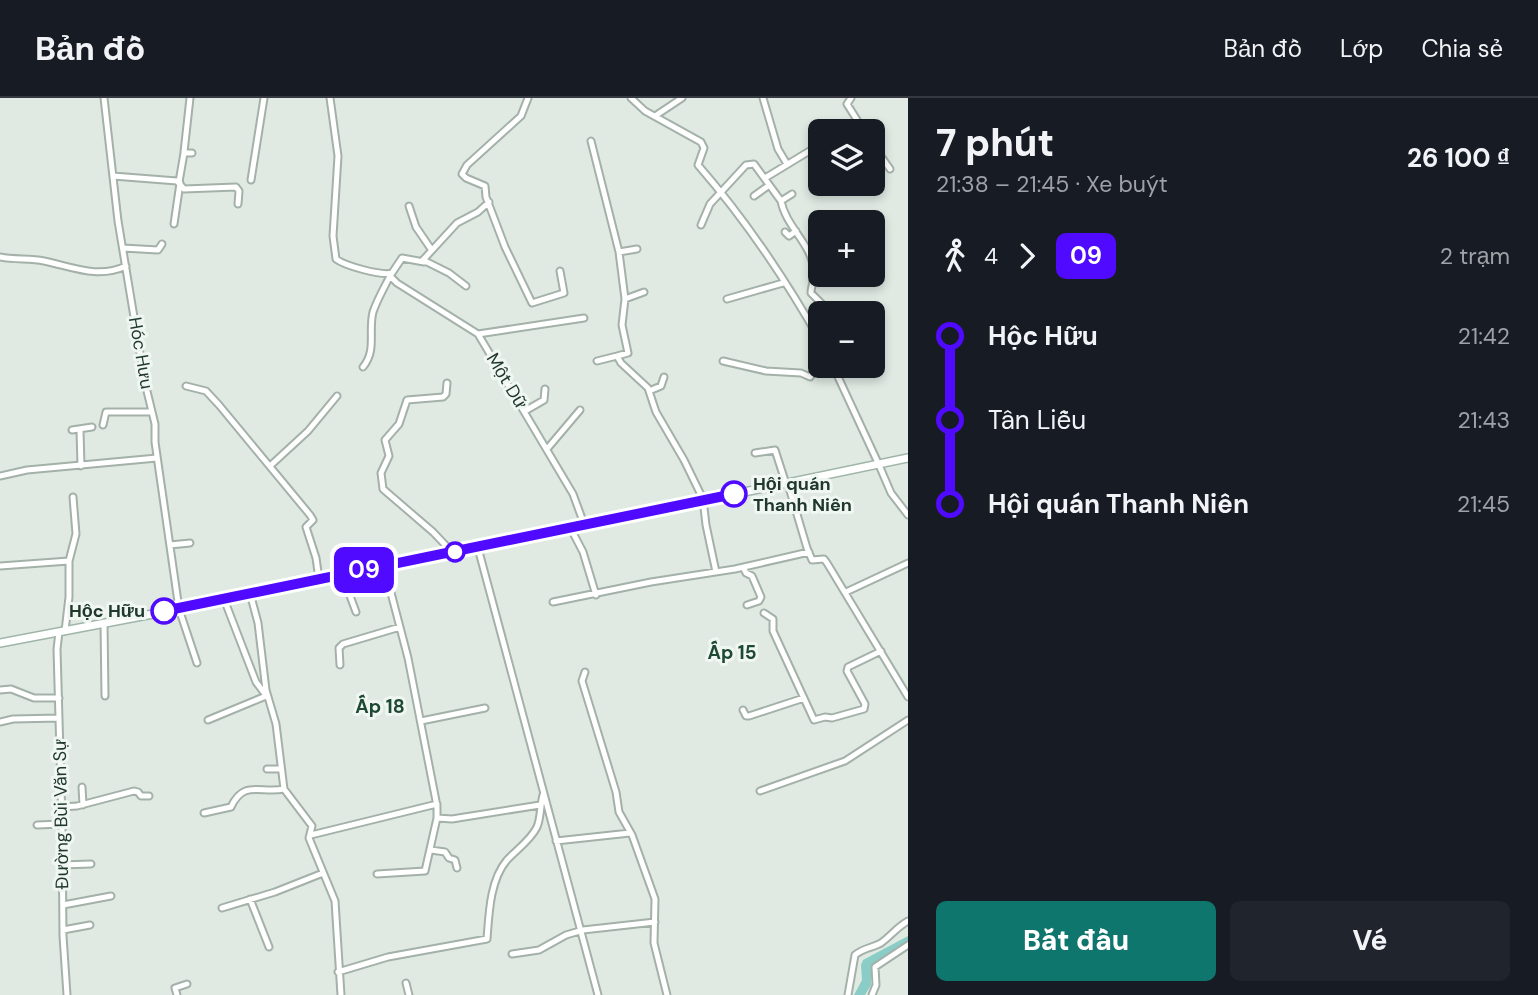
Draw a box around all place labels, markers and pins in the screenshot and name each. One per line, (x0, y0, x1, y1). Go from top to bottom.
place label: Hội quán Thanh Niên (753, 472, 852, 517)
marker: Hội quán Thanh Niên (721, 481, 747, 507)
unlabelled marker (445, 542, 465, 562)
marker: Hộc Hữu (151, 598, 177, 624)
place label: Hộc Hữu (69, 599, 145, 623)

